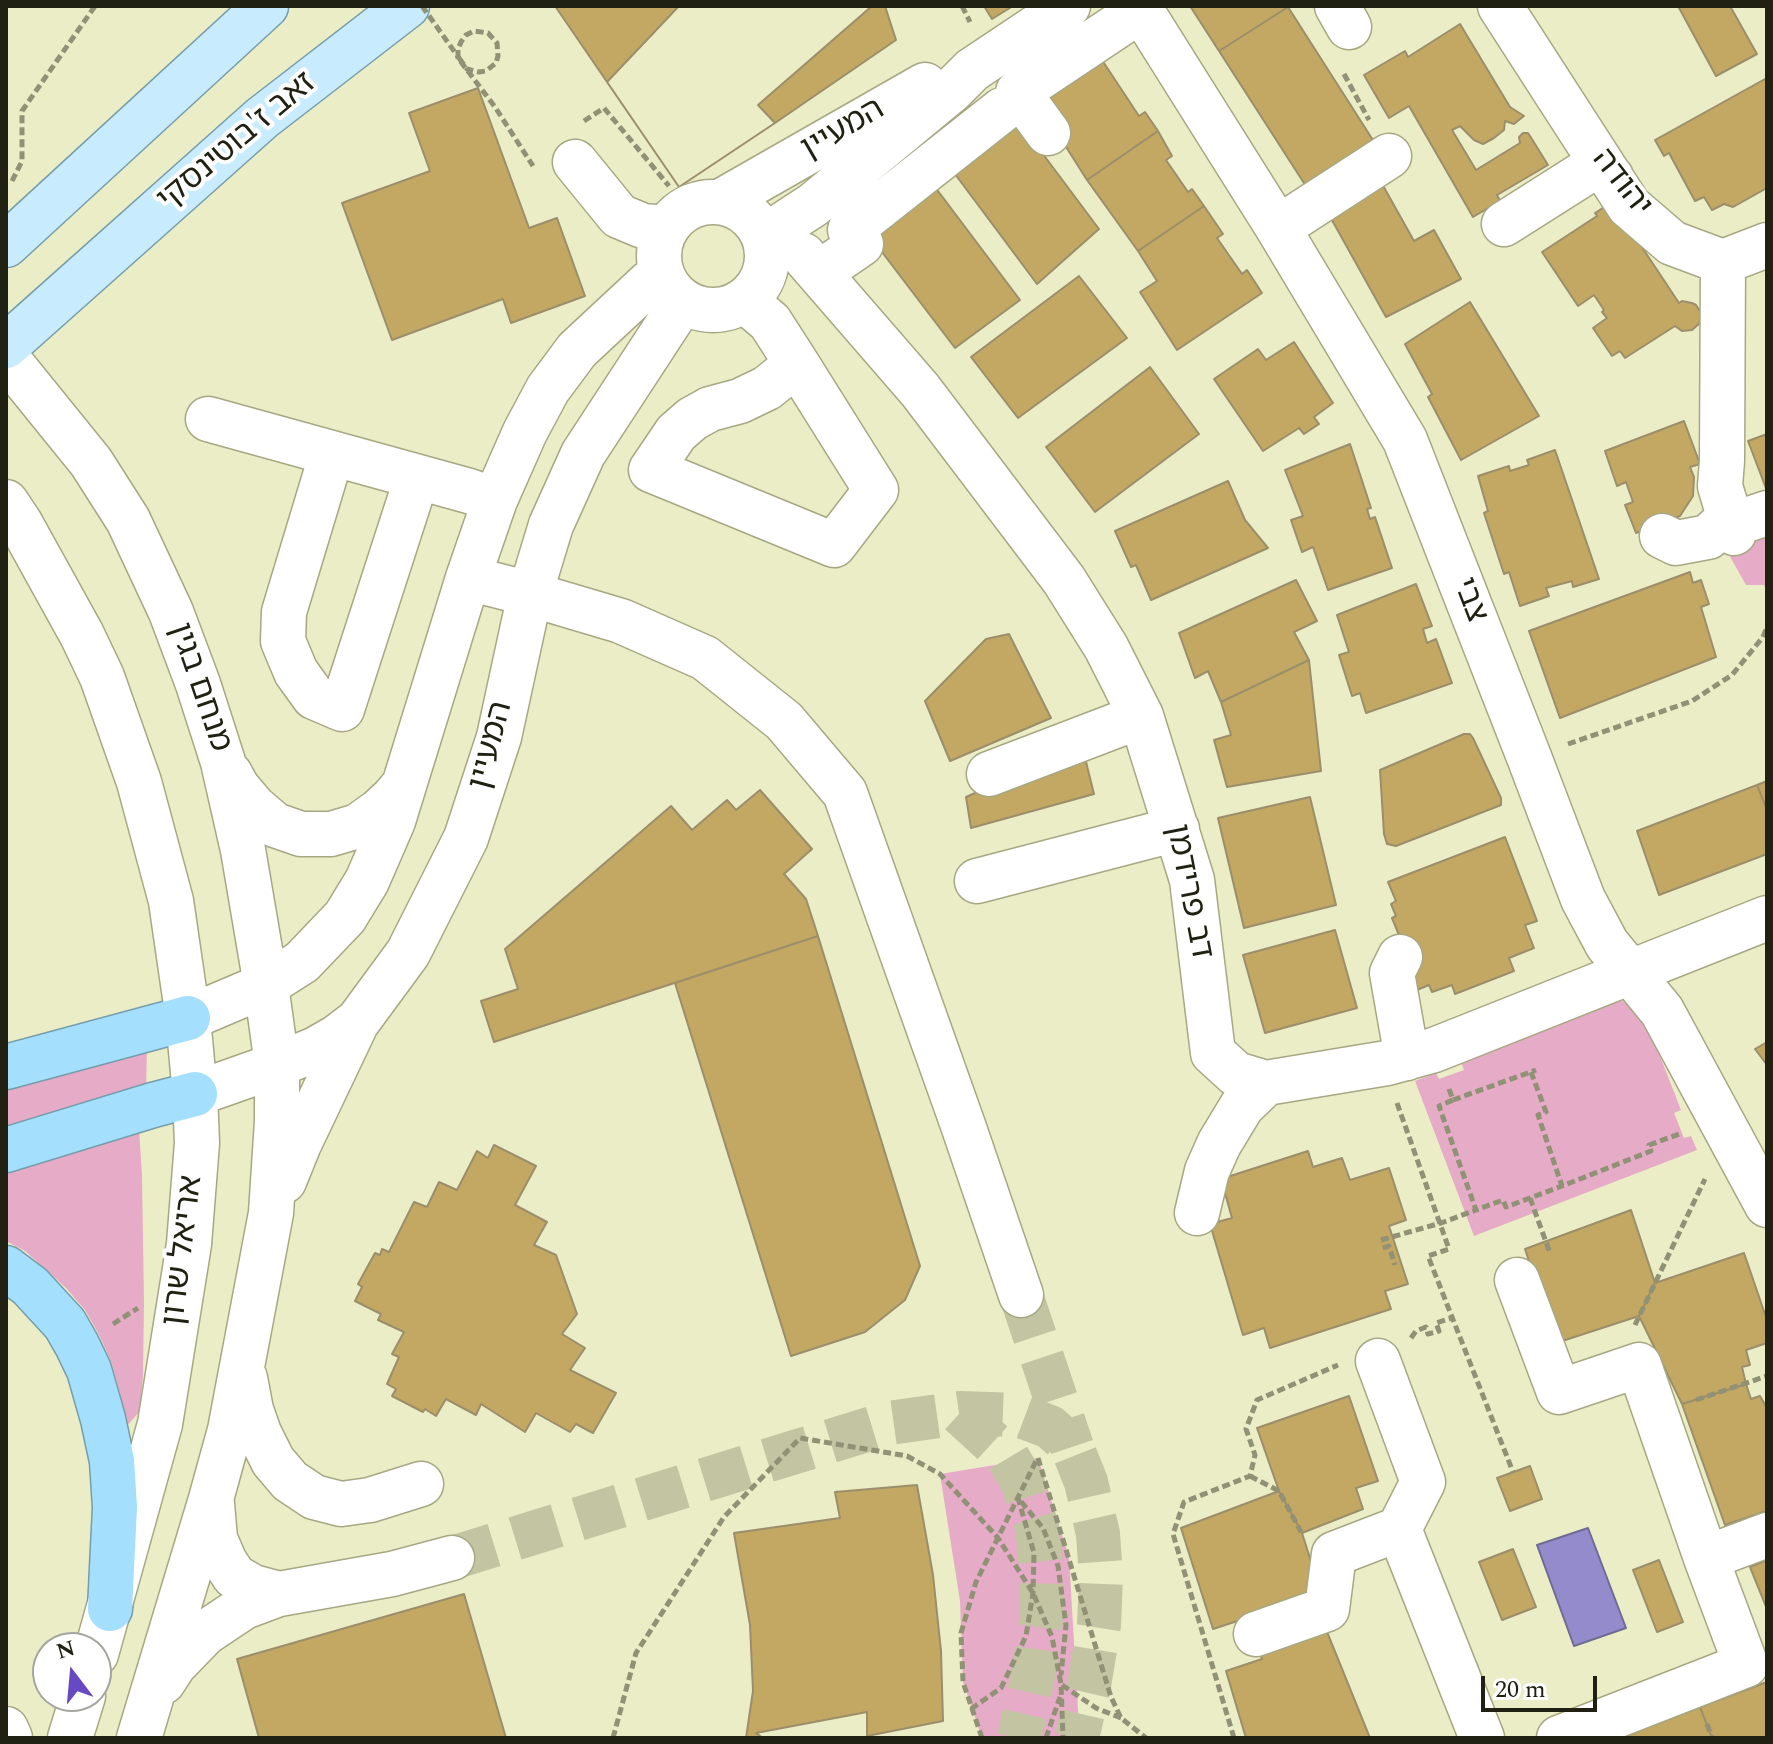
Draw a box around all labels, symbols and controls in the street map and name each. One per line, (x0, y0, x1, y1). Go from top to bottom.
street label: זאב ז'בוטינסקי (151, 66, 325, 220)
street label: המעיין (796, 92, 892, 170)
street label: יהודה (1582, 143, 1658, 225)
street label: צבי (1442, 573, 1494, 629)
street label: מנחם בגין (158, 619, 238, 757)
street label: המעיין (463, 698, 523, 794)
street label: דב פרידמן (1155, 821, 1219, 963)
street label: אריאל שרון (157, 1174, 213, 1328)
north arrow (32, 1632, 112, 1712)
text: N (53, 1632, 79, 1669)
scale bar (1485, 1660, 1601, 1710)
text: 20 m (1495, 1672, 1546, 1708)

